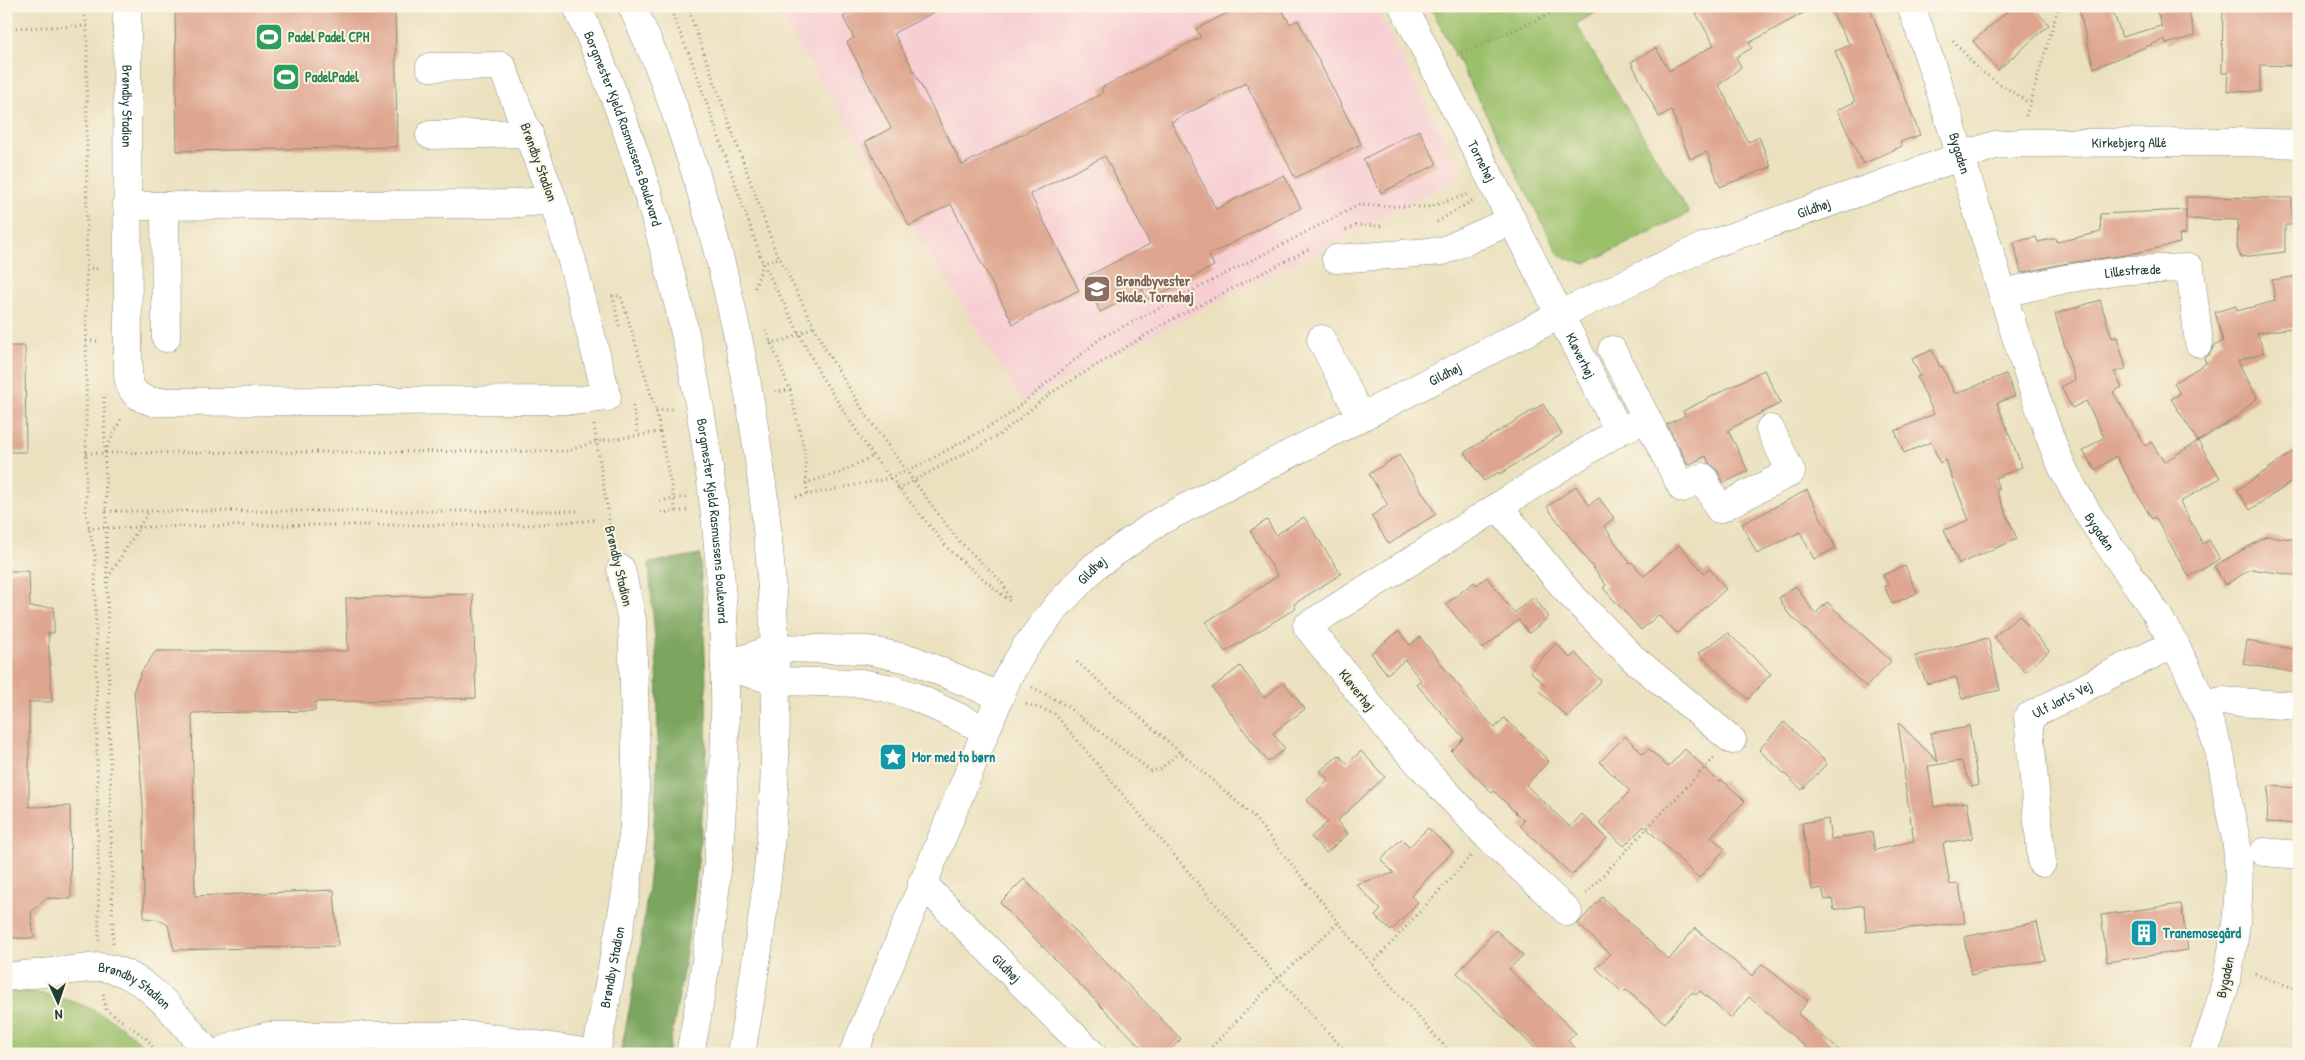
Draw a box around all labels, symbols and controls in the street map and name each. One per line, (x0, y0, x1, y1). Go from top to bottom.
sports icon: Padel Padel CPH (254, 22, 284, 52)
place label: Padel Padel CPH (288, 27, 370, 46)
street label: Borgmester Kjeld Rasmussens Boulevard (580, 28, 667, 229)
sports icon: PadelPadel (271, 62, 301, 92)
street label: Brøndby Stadion (117, 65, 137, 147)
place label: PadelPadel (305, 67, 359, 86)
street label: Brøndby Stadion (516, 120, 562, 204)
street label: Bygaden (1945, 130, 1975, 176)
street label: Kirkebjerg Allé (2091, 132, 2167, 153)
street label: Tornehøj (1464, 137, 1501, 186)
street label: Gildhøj (1794, 193, 1833, 222)
street label: Lillestræde (2103, 259, 2162, 282)
place label: Brøndbyvester Skole, Tornehøj (1116, 271, 1194, 307)
school or university icon: Brøndbyvester Skole, Tornehøj (1082, 274, 1112, 304)
street label: Kløverhøj (1562, 329, 1601, 382)
street label: Gildhøj (1425, 357, 1465, 390)
street label: Borgmester Kjeld Rasmussens Boulevard (693, 417, 733, 624)
street label: Bygaden (2081, 509, 2120, 554)
street label: Brøndby Stadion (600, 524, 638, 608)
street label: Gildhøj (1072, 551, 1110, 588)
street label: Kløverhøj (1334, 665, 1380, 715)
street label: Ulf Jarls Vej (2029, 676, 2095, 722)
place icon: Mor med to børn (878, 742, 908, 772)
place label: Mor med to børn (912, 747, 995, 766)
building icon: Tranemosegård (2129, 918, 2159, 948)
place label: Tranemosegård (2162, 923, 2242, 944)
street label: Brøndby Stadion (595, 925, 629, 1009)
street label: Gildhøj (988, 949, 1026, 987)
street label: Bygaden (2211, 954, 2239, 1000)
street label: Brøndby Stadion (97, 957, 176, 1013)
north arrow (32, 978, 82, 1028)
text: N (54, 1006, 63, 1025)

